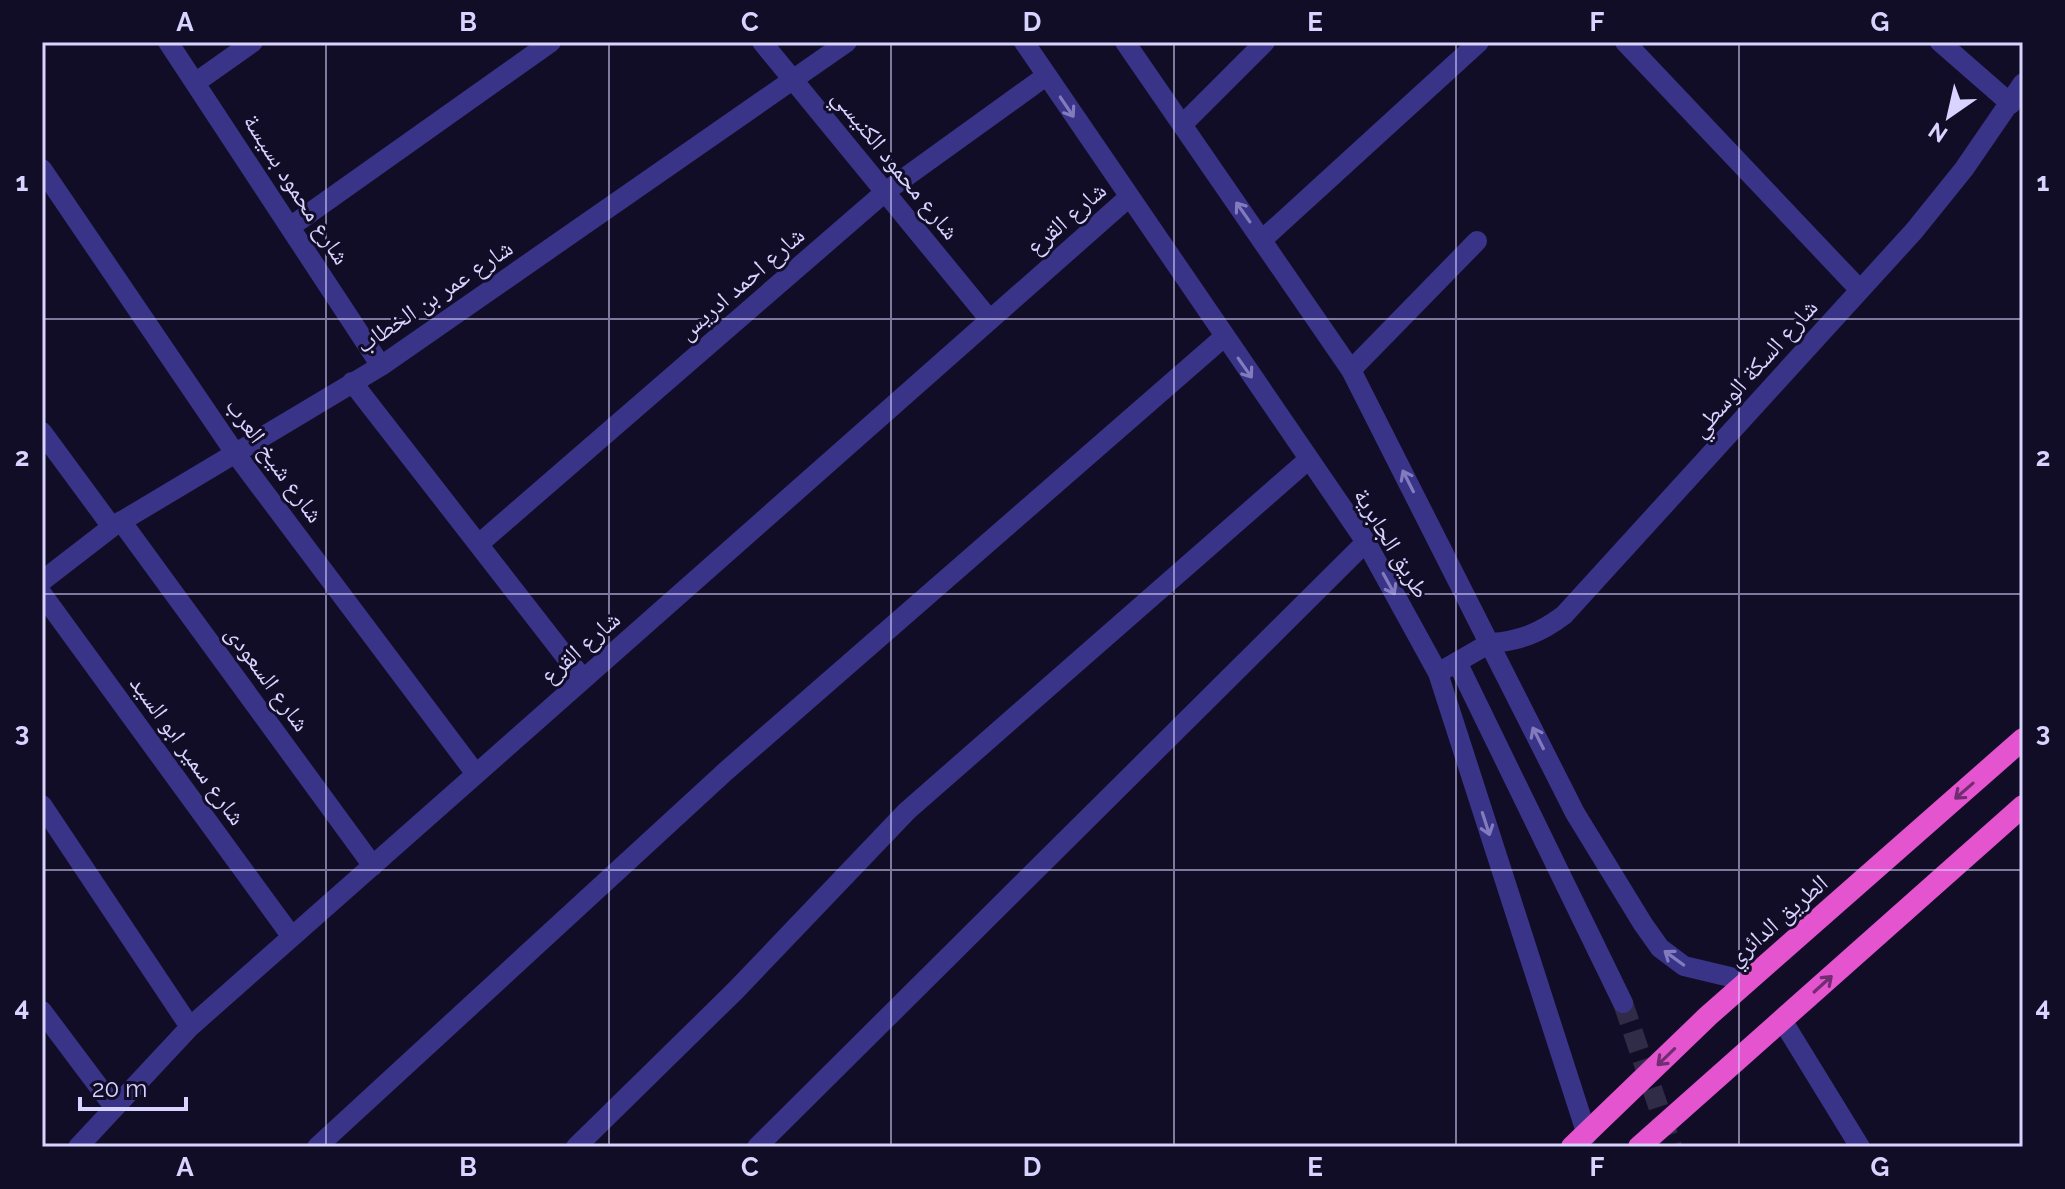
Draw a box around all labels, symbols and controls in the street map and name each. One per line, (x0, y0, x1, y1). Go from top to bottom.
text: A (176, 7, 194, 37)
text: B (459, 7, 477, 37)
text: C (741, 7, 759, 37)
text: D (1023, 7, 1041, 37)
text: E (1307, 7, 1323, 37)
text: F (1590, 7, 1605, 37)
text: G (1871, 7, 1889, 37)
north arrow (1909, 76, 1989, 156)
street label: شارع محمود الكنيسي (822, 83, 966, 249)
one-way arrow (1059, 95, 1075, 117)
street label: شارع محمود بسيسة (237, 108, 356, 270)
text: N (1924, 117, 1952, 148)
text: 1 (16, 167, 29, 197)
text: 1 (2037, 167, 2050, 197)
street label: شارع القرع (1020, 176, 1112, 261)
one-way arrow (1235, 202, 1251, 224)
street label: شارع احمد ادريس (672, 220, 811, 346)
street label: شارع عمر بن الخطاب (350, 233, 518, 360)
street label: شارع السكة الوسطي (1684, 293, 1827, 446)
one-way arrow (1237, 356, 1254, 378)
street label: شارع شيخ العرب (219, 392, 330, 529)
text: 2 (15, 442, 29, 472)
text: 2 (2036, 442, 2050, 472)
one-way arrow (1400, 470, 1415, 494)
street label: طريق الجابرية (1348, 483, 1436, 603)
one-way arrow (1381, 572, 1397, 595)
street label: شارع القرع (534, 605, 626, 690)
street label: شارع السعودى (219, 619, 316, 737)
street label: شارع سمير ابو السيد (123, 669, 252, 831)
text: 3 (15, 717, 29, 747)
text: 3 (2036, 717, 2050, 747)
one-way arrow (1530, 727, 1545, 751)
one-way arrow (1955, 782, 1975, 800)
one-way arrow (1480, 811, 1495, 836)
street label: الطريق الدائري (1721, 868, 1837, 976)
one-way arrow (1664, 950, 1685, 967)
one-way arrow (1812, 975, 1832, 993)
text: 4 (15, 992, 29, 1022)
text: 4 (2036, 992, 2050, 1022)
one-way arrow (1657, 1047, 1676, 1066)
scale bar (80, 1061, 186, 1111)
text: 20 m (92, 1074, 147, 1103)
text: A (176, 1152, 194, 1182)
text: B (459, 1152, 477, 1182)
text: C (741, 1152, 759, 1182)
text: D (1023, 1152, 1041, 1182)
text: E (1307, 1152, 1323, 1182)
text: F (1590, 1152, 1605, 1182)
text: G (1871, 1152, 1889, 1182)

